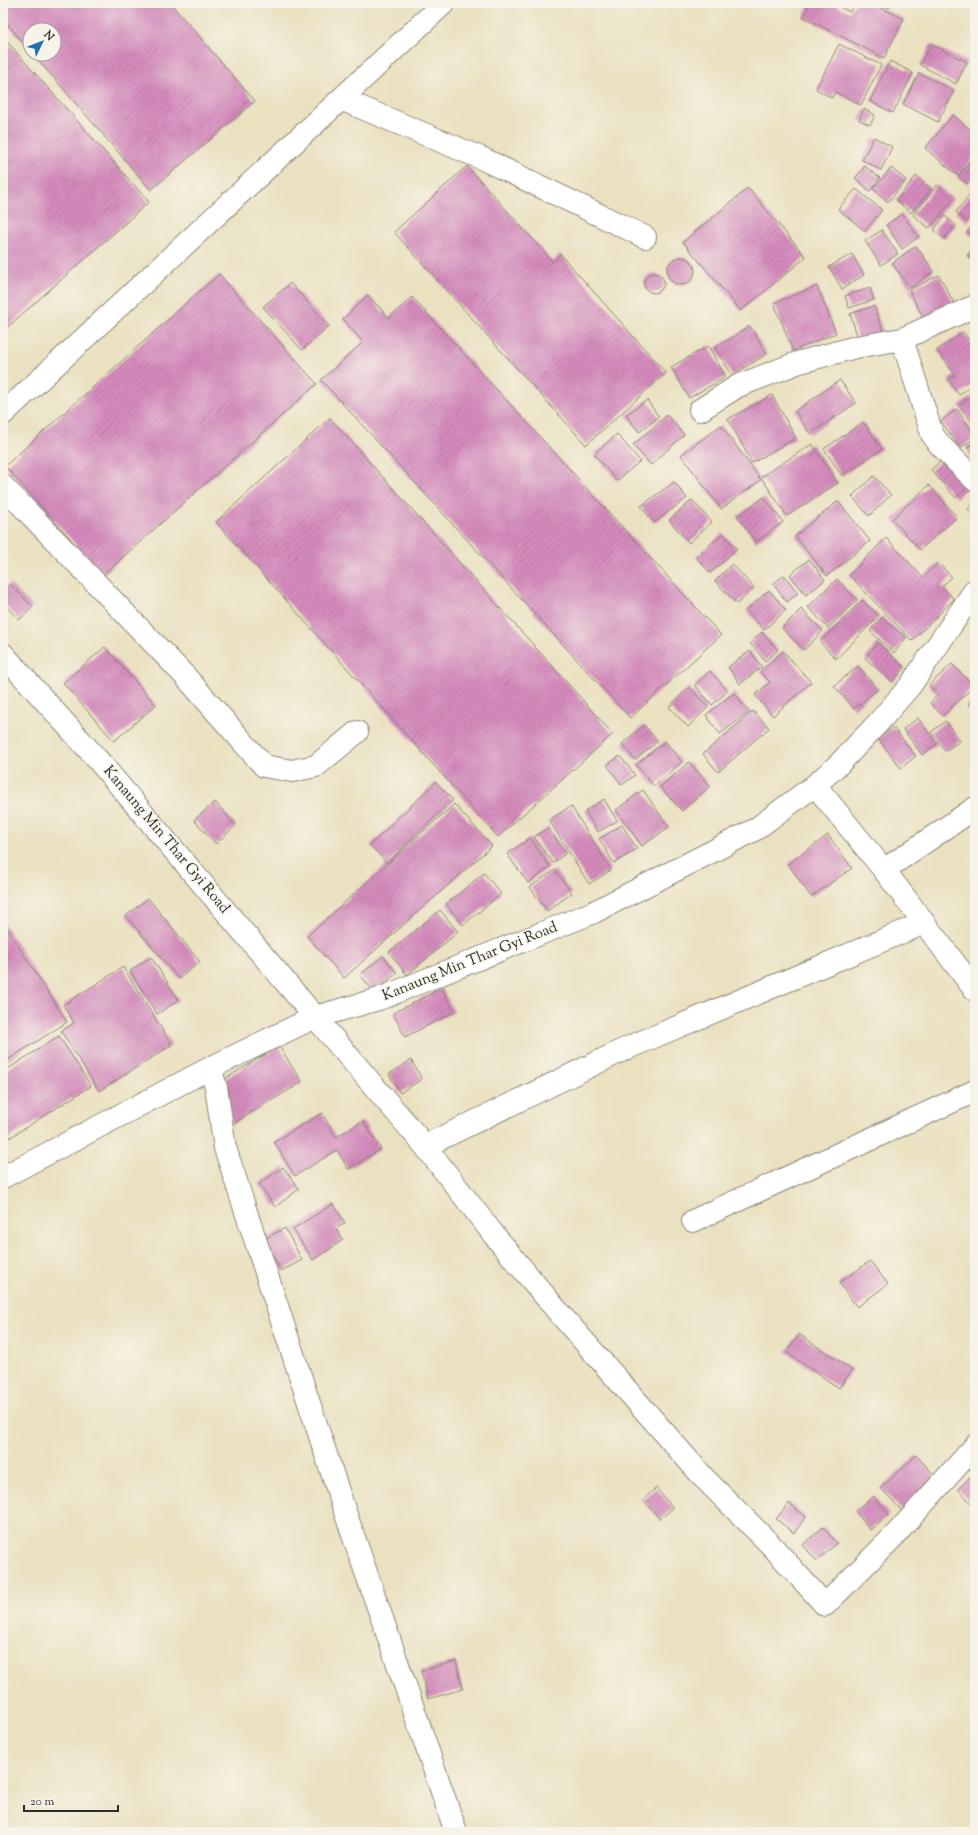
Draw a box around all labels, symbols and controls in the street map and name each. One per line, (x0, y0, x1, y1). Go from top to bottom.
north arrow (22, 22, 62, 62)
text: N (39, 26, 58, 45)
street label: Kanaung Min Thar Gyi Road (98, 762, 235, 919)
street label: Kanaung Min Thar Gyi Road (379, 917, 561, 1007)
scale bar (24, 1787, 118, 1813)
text: 20 m (30, 1793, 55, 1811)

